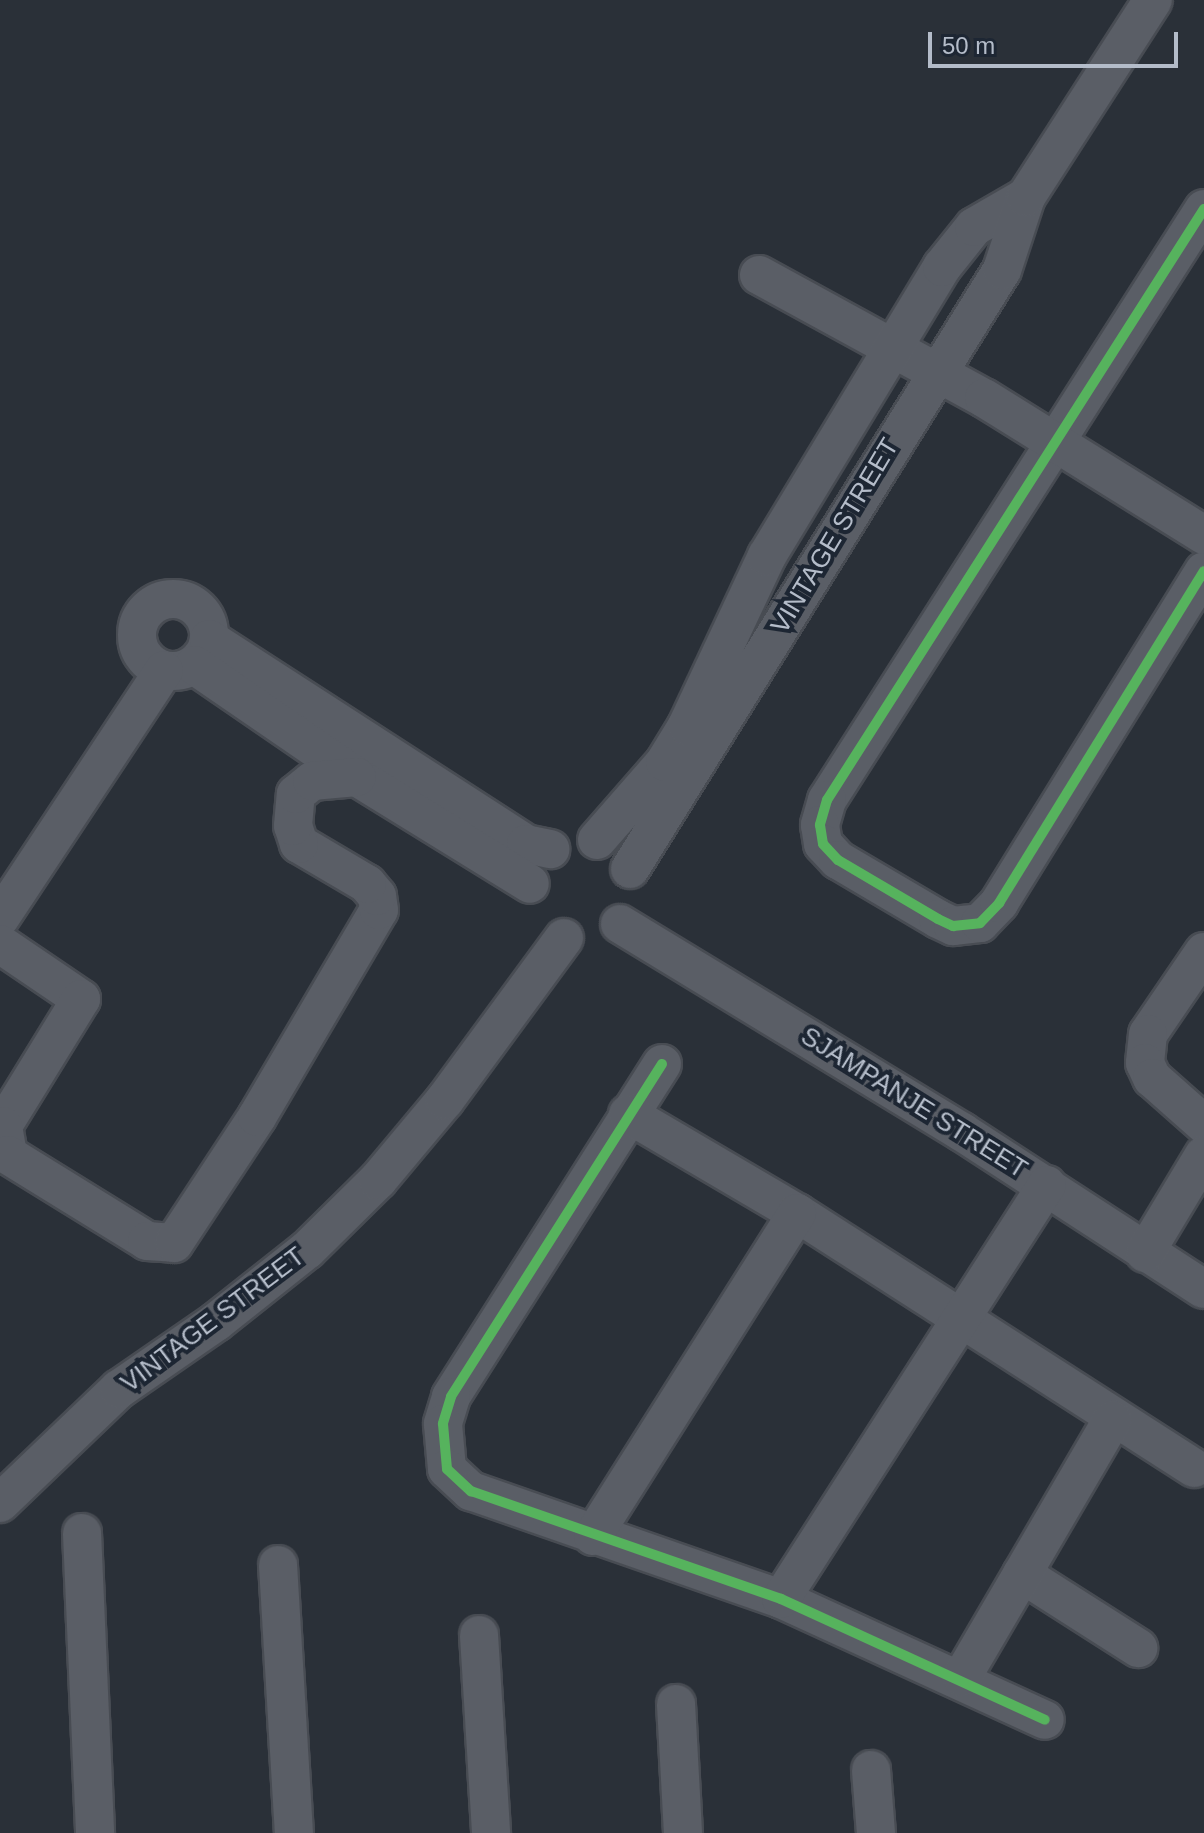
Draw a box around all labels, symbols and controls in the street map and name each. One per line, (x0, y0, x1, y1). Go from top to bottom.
scale bar (932, 16, 1182, 66)
text: 50 m (942, 32, 995, 59)
street label: VINTAGE STREET (764, 433, 906, 639)
street label: SJAMPANJE STREET (795, 1021, 1033, 1185)
street label: VINTAGE STREET (115, 1241, 311, 1399)

